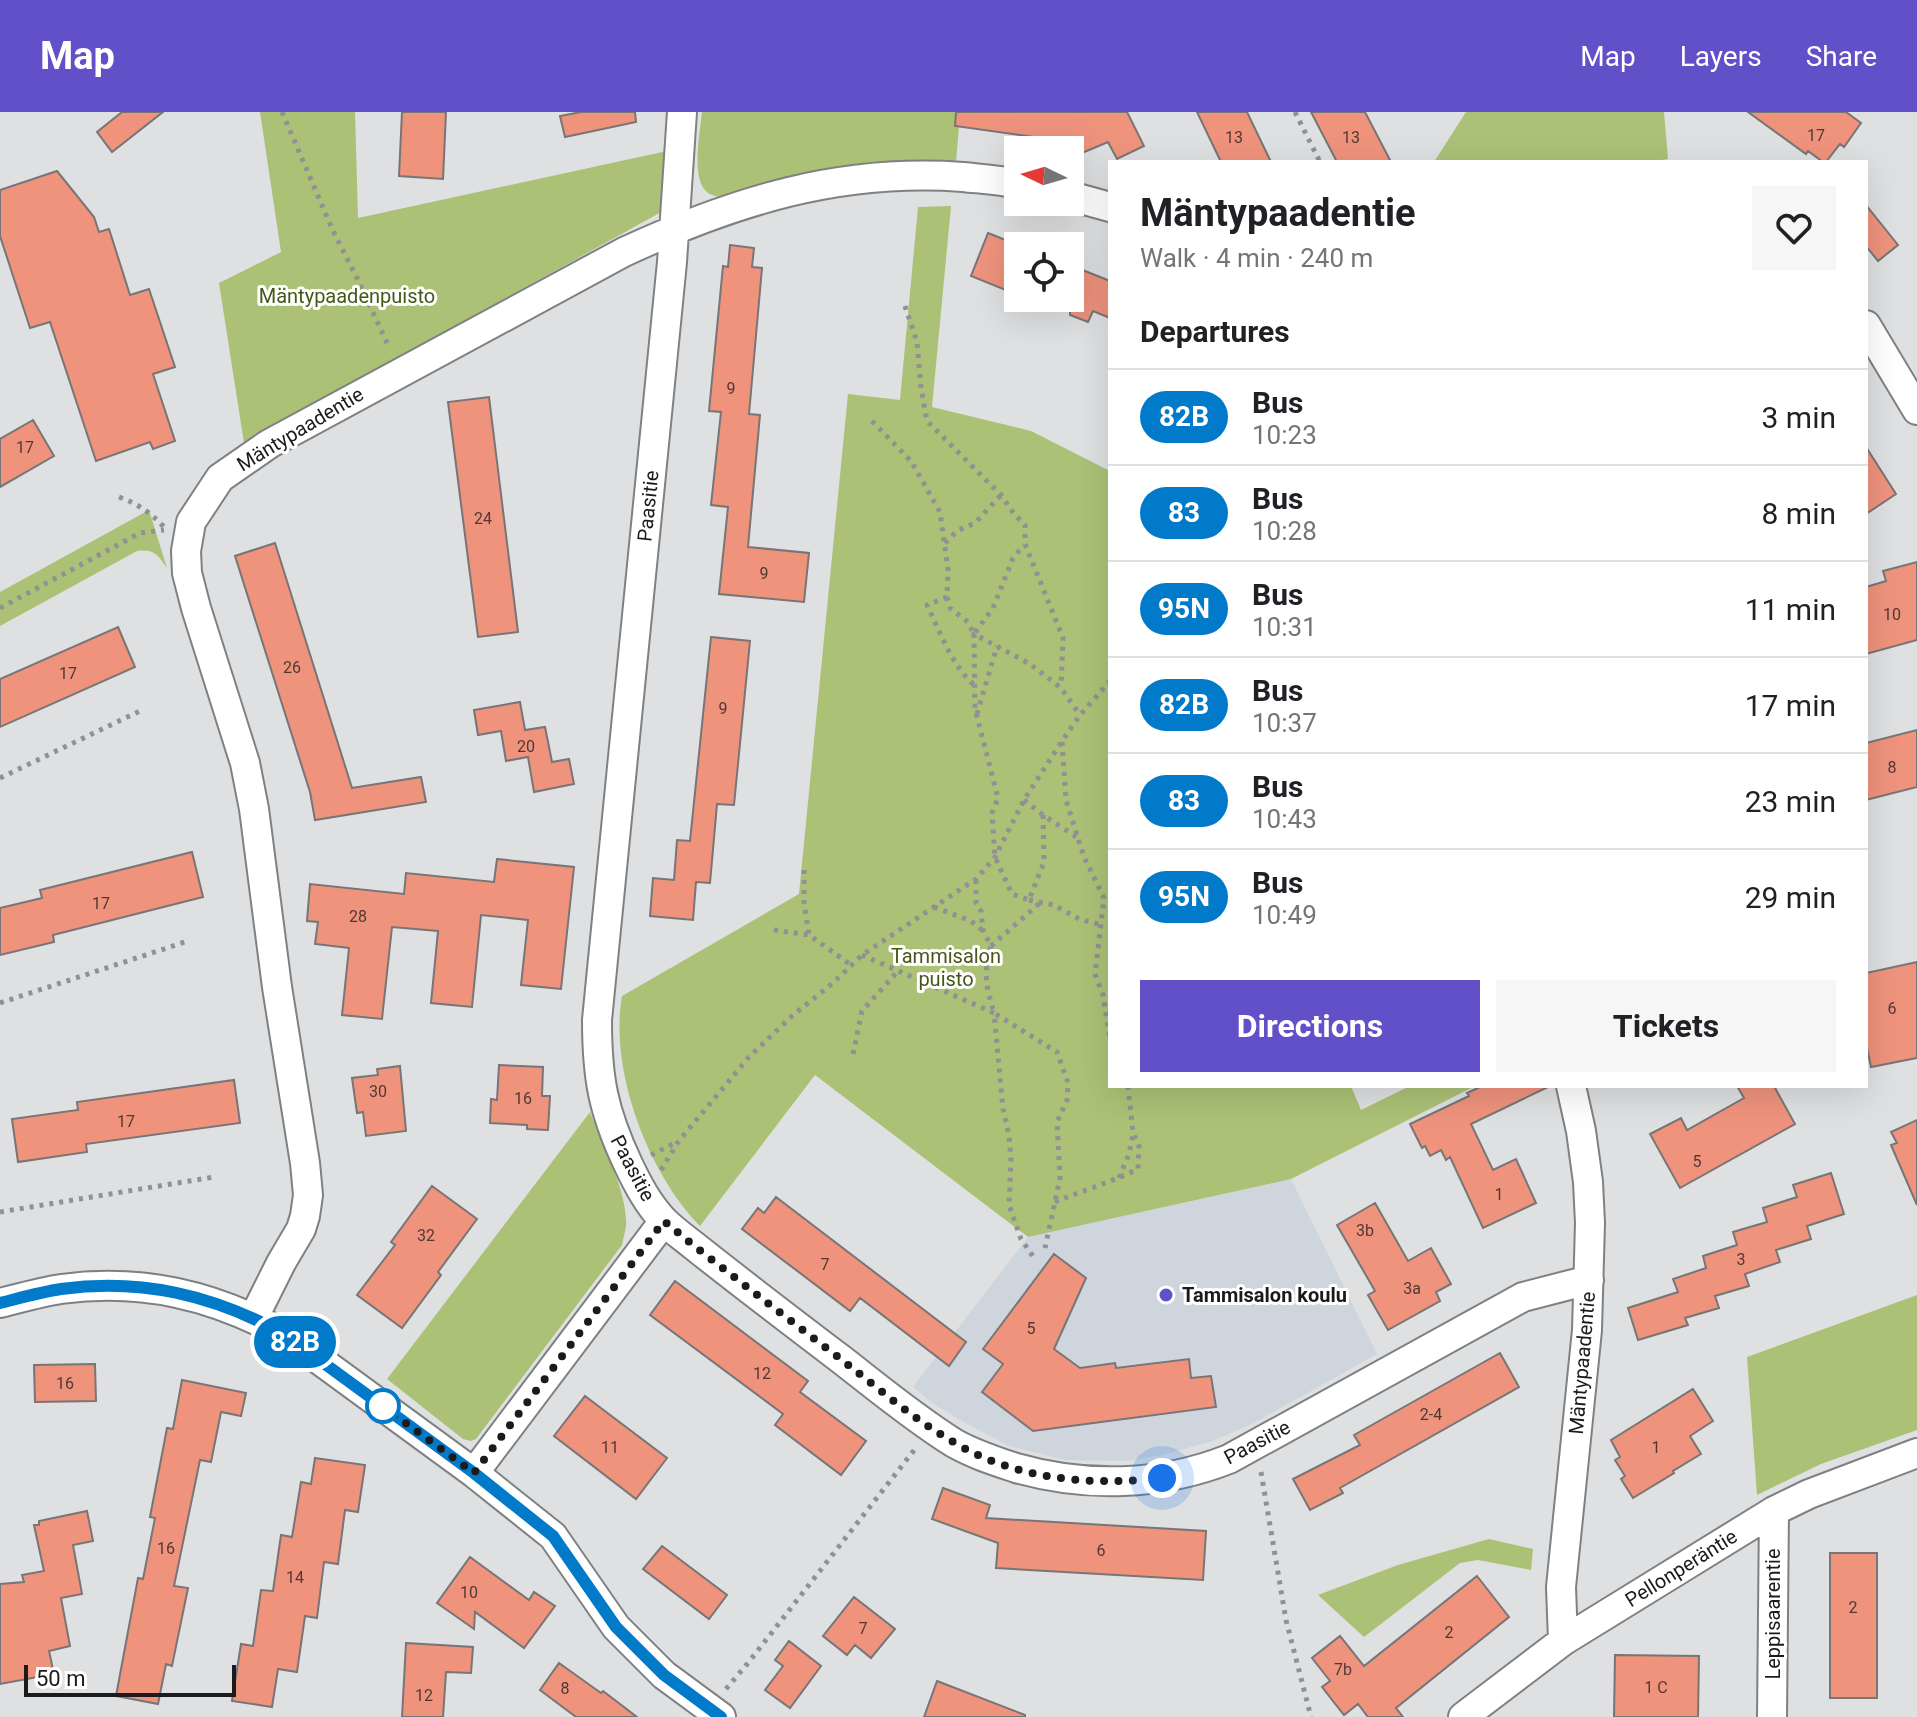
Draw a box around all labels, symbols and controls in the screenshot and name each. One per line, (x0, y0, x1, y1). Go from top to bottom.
text: Map (40, 34, 115, 78)
text: Map (1580, 40, 1636, 73)
text: Layers (1680, 40, 1762, 73)
text: Share (1806, 40, 1877, 73)
house number: 17 (1807, 126, 1825, 145)
house number: 13 (1225, 128, 1243, 147)
house number: 13 (1342, 128, 1360, 147)
north arrow (1004, 136, 1084, 216)
map controls (1004, 136, 1084, 312)
button: heart (1752, 186, 1836, 270)
text: Mäntypaadentie (1140, 191, 1416, 235)
button: locate (1004, 232, 1084, 312)
text: Walk · 4 min · 240 m (1140, 243, 1373, 273)
park label: Mäntypaadenpuisto (259, 284, 435, 308)
text: Departures (1140, 314, 1290, 349)
house number: 9 (727, 379, 736, 398)
street label: Mäntypaadentie (232, 382, 368, 476)
text: Bus (1252, 385, 1303, 420)
text: 82B (1159, 400, 1209, 433)
text: 3 min (1762, 400, 1836, 435)
text: 10:23 (1252, 420, 1317, 450)
house number: 17 (16, 438, 34, 457)
street label: Paasitie (632, 469, 664, 543)
text: Bus (1252, 481, 1303, 516)
text: 83 (1168, 496, 1200, 529)
text: 8 min (1762, 496, 1836, 531)
house number: 24 (474, 509, 492, 528)
text: 10:28 (1252, 516, 1317, 546)
house number: 9 (760, 564, 769, 583)
text: Bus (1252, 577, 1303, 612)
text: 95N (1158, 592, 1210, 625)
text: 11 min (1745, 592, 1836, 627)
house number: 10 (1883, 605, 1901, 624)
text: 10:31 (1252, 612, 1317, 642)
house number: 26 (283, 658, 301, 677)
house number: 17 (59, 664, 77, 683)
text: Bus (1252, 673, 1303, 708)
text: 82B (1159, 688, 1209, 721)
text: 17 min (1745, 688, 1836, 723)
house number: 9 (719, 699, 728, 718)
text: 10:37 (1252, 708, 1317, 738)
house number: 20 (517, 737, 535, 756)
house number: 8 (1888, 758, 1897, 777)
text: Bus (1252, 769, 1303, 804)
text: 83 (1168, 784, 1200, 817)
text: 23 min (1745, 784, 1836, 819)
text: 10:43 (1252, 804, 1317, 834)
text: Bus (1252, 865, 1303, 900)
text: 95N (1158, 880, 1210, 913)
text: 29 min (1745, 880, 1836, 915)
house number: 17 (92, 894, 110, 913)
text: 10:49 (1252, 900, 1317, 930)
house number: 28 (349, 907, 367, 926)
park label: Tammisalon puisto (891, 944, 1001, 991)
button: Directions (1140, 980, 1480, 1072)
button: Tickets (1496, 980, 1836, 1072)
house number: 6 (1888, 999, 1897, 1018)
house number: 30 (369, 1082, 387, 1101)
house number: 16 (514, 1089, 532, 1108)
house number: 17 (117, 1112, 135, 1131)
street label: Paasitie (606, 1131, 660, 1205)
house number: 5 (1693, 1152, 1702, 1171)
house number: 1 (1495, 1185, 1504, 1204)
house number: 3b (1356, 1221, 1374, 1240)
house number: 32 (417, 1226, 435, 1245)
house number: 3 (1737, 1250, 1746, 1269)
house number: 7 (821, 1255, 830, 1274)
house number: 3a (1403, 1279, 1421, 1298)
place label: Tammisalon koulu (1182, 1283, 1347, 1307)
marker: Tammisalon koulu (1157, 1286, 1175, 1304)
street label: Mäntypaadentie (1564, 1291, 1600, 1435)
line badge: 82B (249, 1316, 341, 1368)
house number: 5 (1027, 1319, 1036, 1338)
text: 82B (270, 1325, 320, 1358)
house number: 12 (753, 1364, 771, 1383)
house number: 16 (56, 1374, 74, 1393)
unlabelled marker (366, 1389, 400, 1423)
house number: 2-4 (1420, 1405, 1442, 1424)
street label: Paasitie (1220, 1415, 1294, 1469)
house number: 11 (601, 1438, 619, 1457)
house number: 1 (1652, 1438, 1661, 1457)
your location (1142, 1458, 1182, 1498)
street label: Pellonperäntie (1621, 1524, 1741, 1612)
house number: 16 (157, 1539, 175, 1558)
house number: 6 (1097, 1541, 1106, 1560)
street label: Leppisaarentie (1761, 1548, 1785, 1680)
house number: 14 (286, 1568, 304, 1587)
house number: 10 (460, 1583, 478, 1602)
house number: 2 (1849, 1598, 1858, 1617)
house number: 7 (859, 1619, 868, 1638)
house number: 2 (1445, 1623, 1454, 1642)
house number: 7b (1334, 1660, 1352, 1679)
scale bar (24, 1661, 236, 1697)
text: 50 m (36, 1666, 85, 1691)
house number: 1 C (1644, 1678, 1668, 1697)
house number: 8 (561, 1679, 570, 1698)
house number: 12 (415, 1686, 433, 1705)

